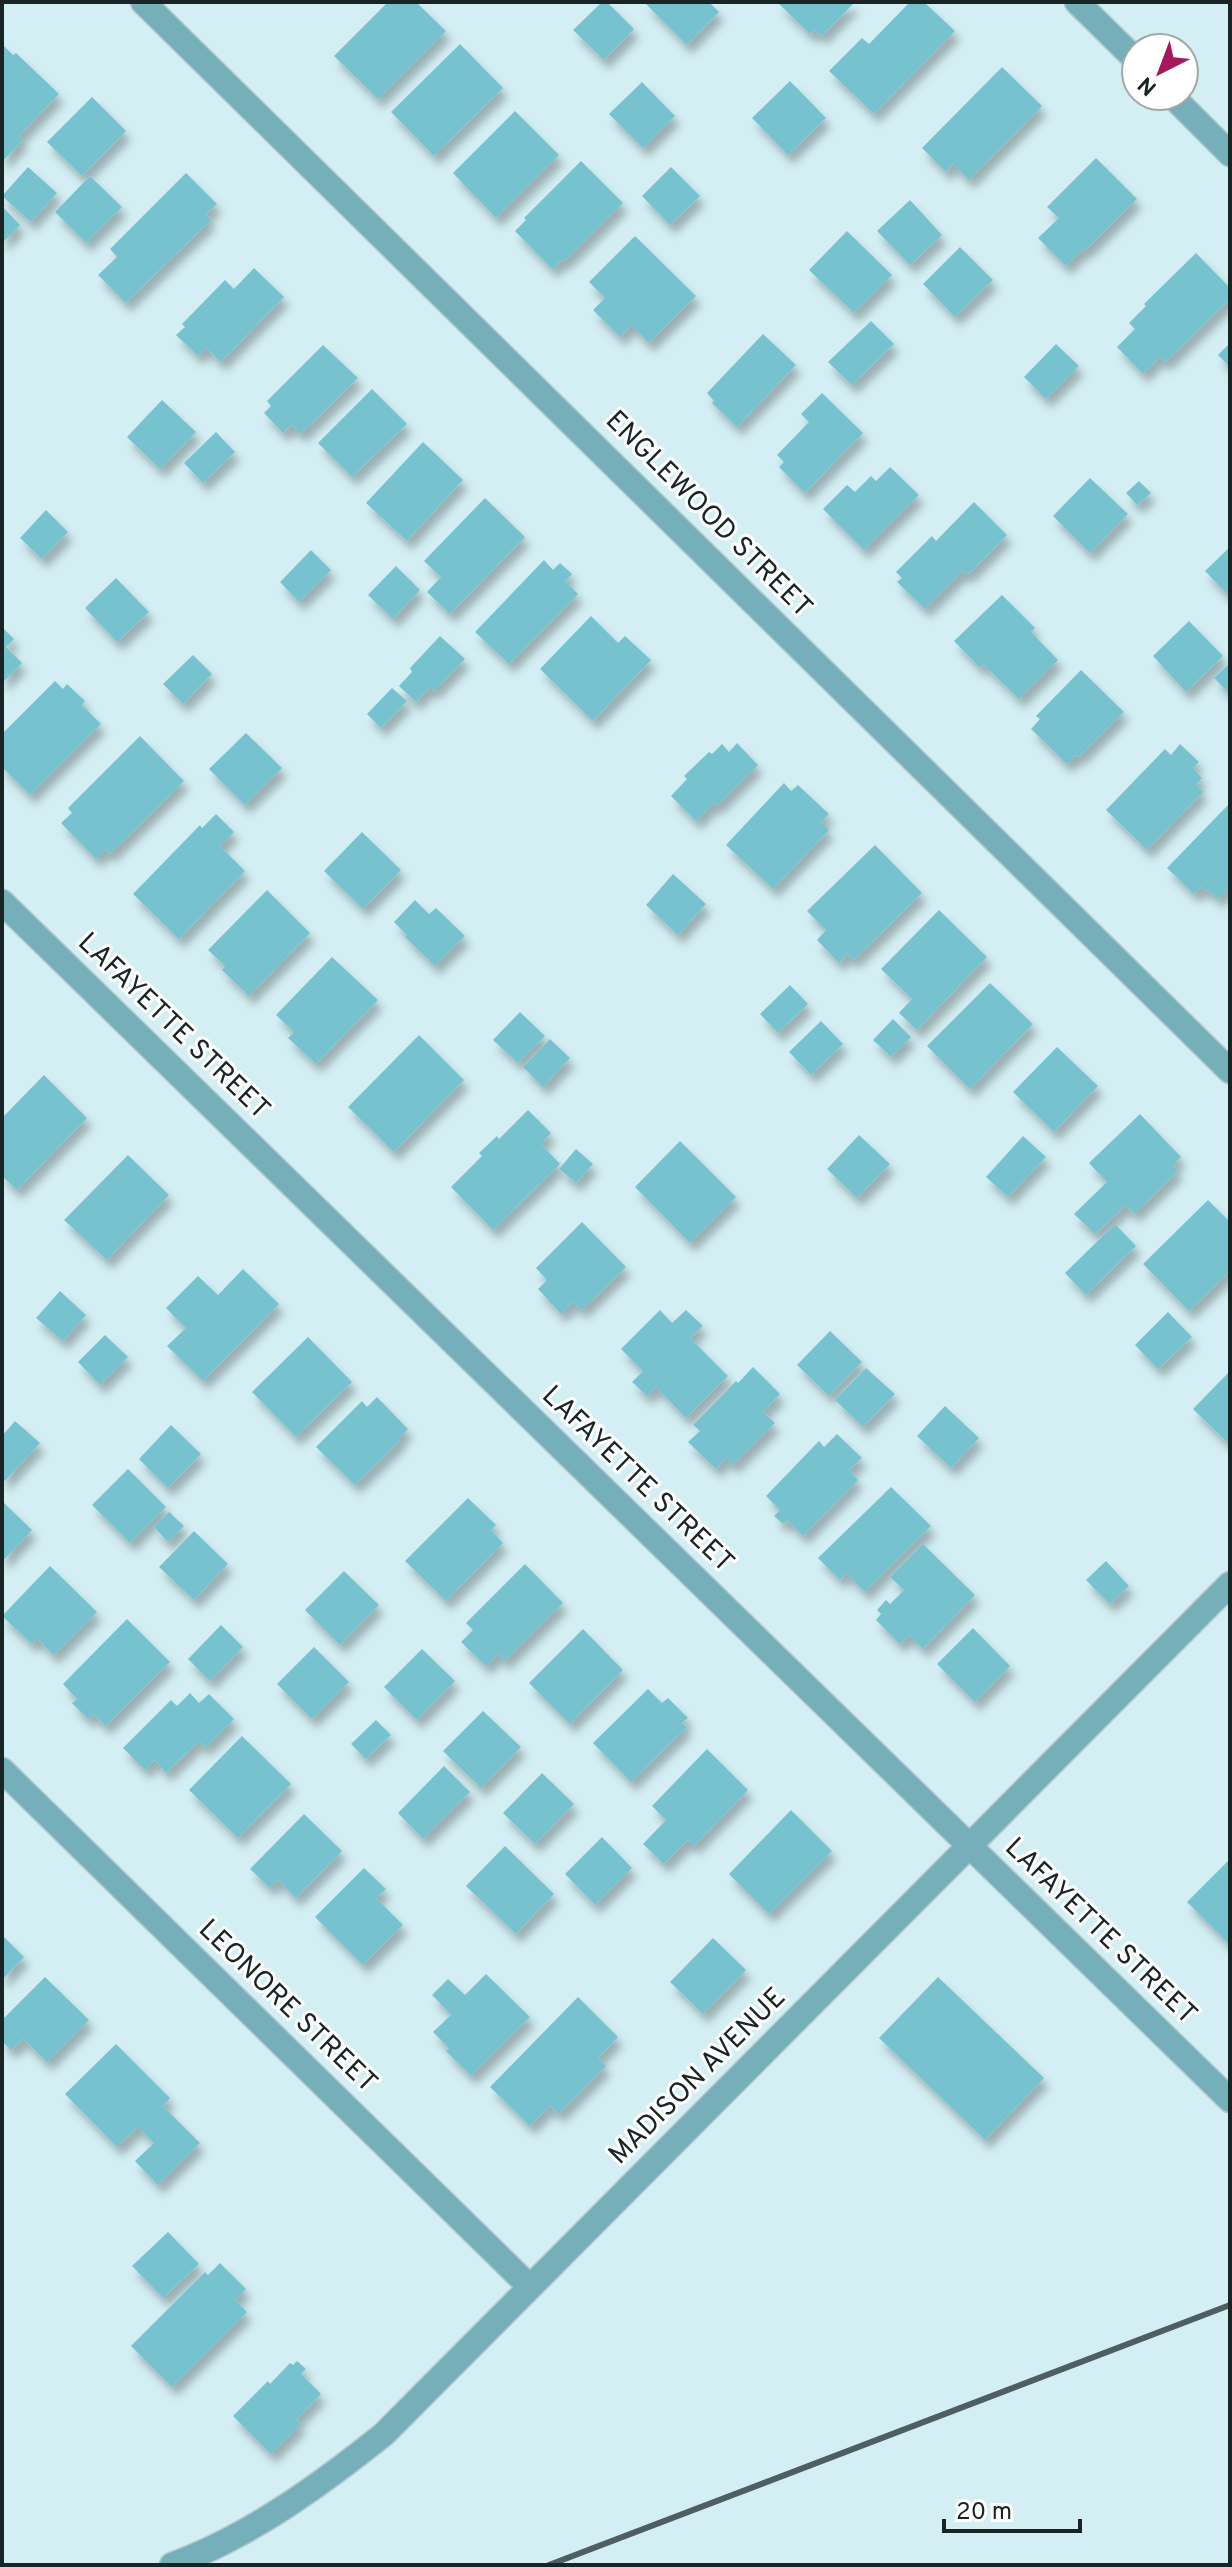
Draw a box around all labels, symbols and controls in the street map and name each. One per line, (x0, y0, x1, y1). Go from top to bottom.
north arrow (1120, 32, 1200, 112)
text: N (1133, 70, 1163, 100)
street label: ENGLEWOOD STREET (597, 404, 819, 626)
street label: LAFAYETTE STREET (69, 926, 277, 1128)
street label: LAFAYETTE STREET (533, 1379, 741, 1581)
street label: LAFAYETTE STREET (996, 1831, 1204, 2033)
street label: LEONORE STREET (190, 1912, 384, 2102)
street label: MADISON AVENUE (602, 1981, 794, 2173)
scale bar (944, 2483, 1080, 2533)
text: 20 m (956, 2498, 1012, 2528)

